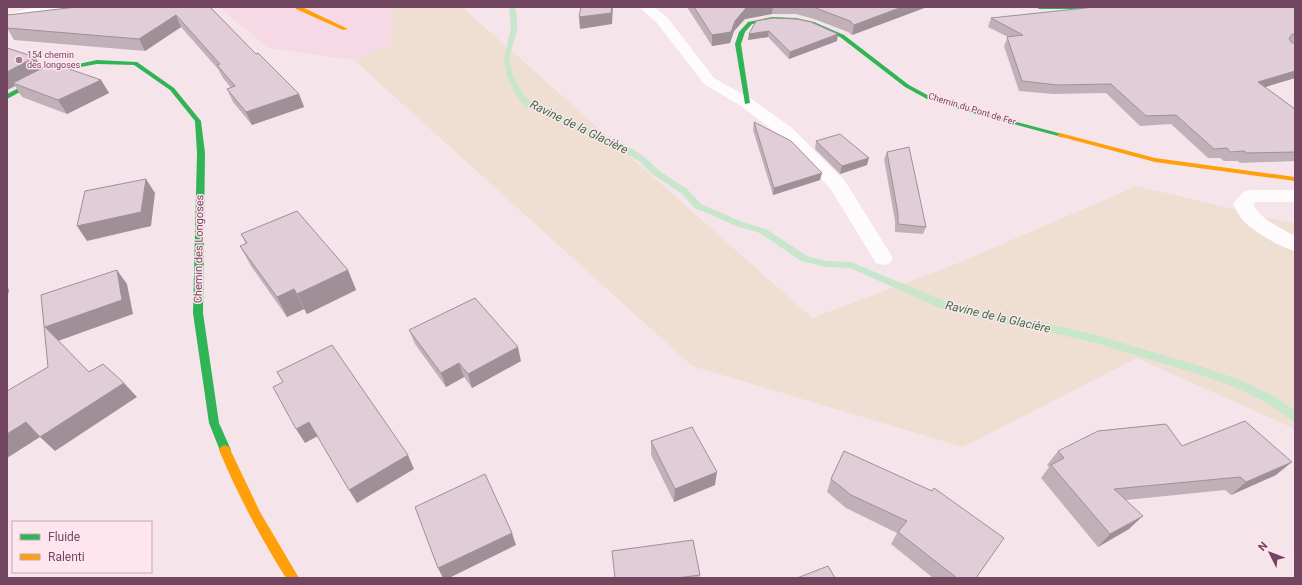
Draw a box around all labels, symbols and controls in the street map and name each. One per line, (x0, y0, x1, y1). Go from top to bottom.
place label: 154 chemin des longoses (27, 50, 81, 70)
marker: 154 chemin des longoses (14, 55, 24, 65)
street label: Chemin du Pont de Fer (927, 91, 1017, 127)
water label: Ravine de la Glacière (528, 97, 630, 157)
street label: Chemin des Longoses (192, 194, 206, 303)
water label: Ravine de la Glacière (944, 298, 1052, 336)
legend (12, 521, 152, 573)
text: Fluide (48, 530, 80, 544)
north arrow (1250, 533, 1290, 573)
text: N (1256, 539, 1271, 554)
text: Ralenti (48, 550, 85, 564)

